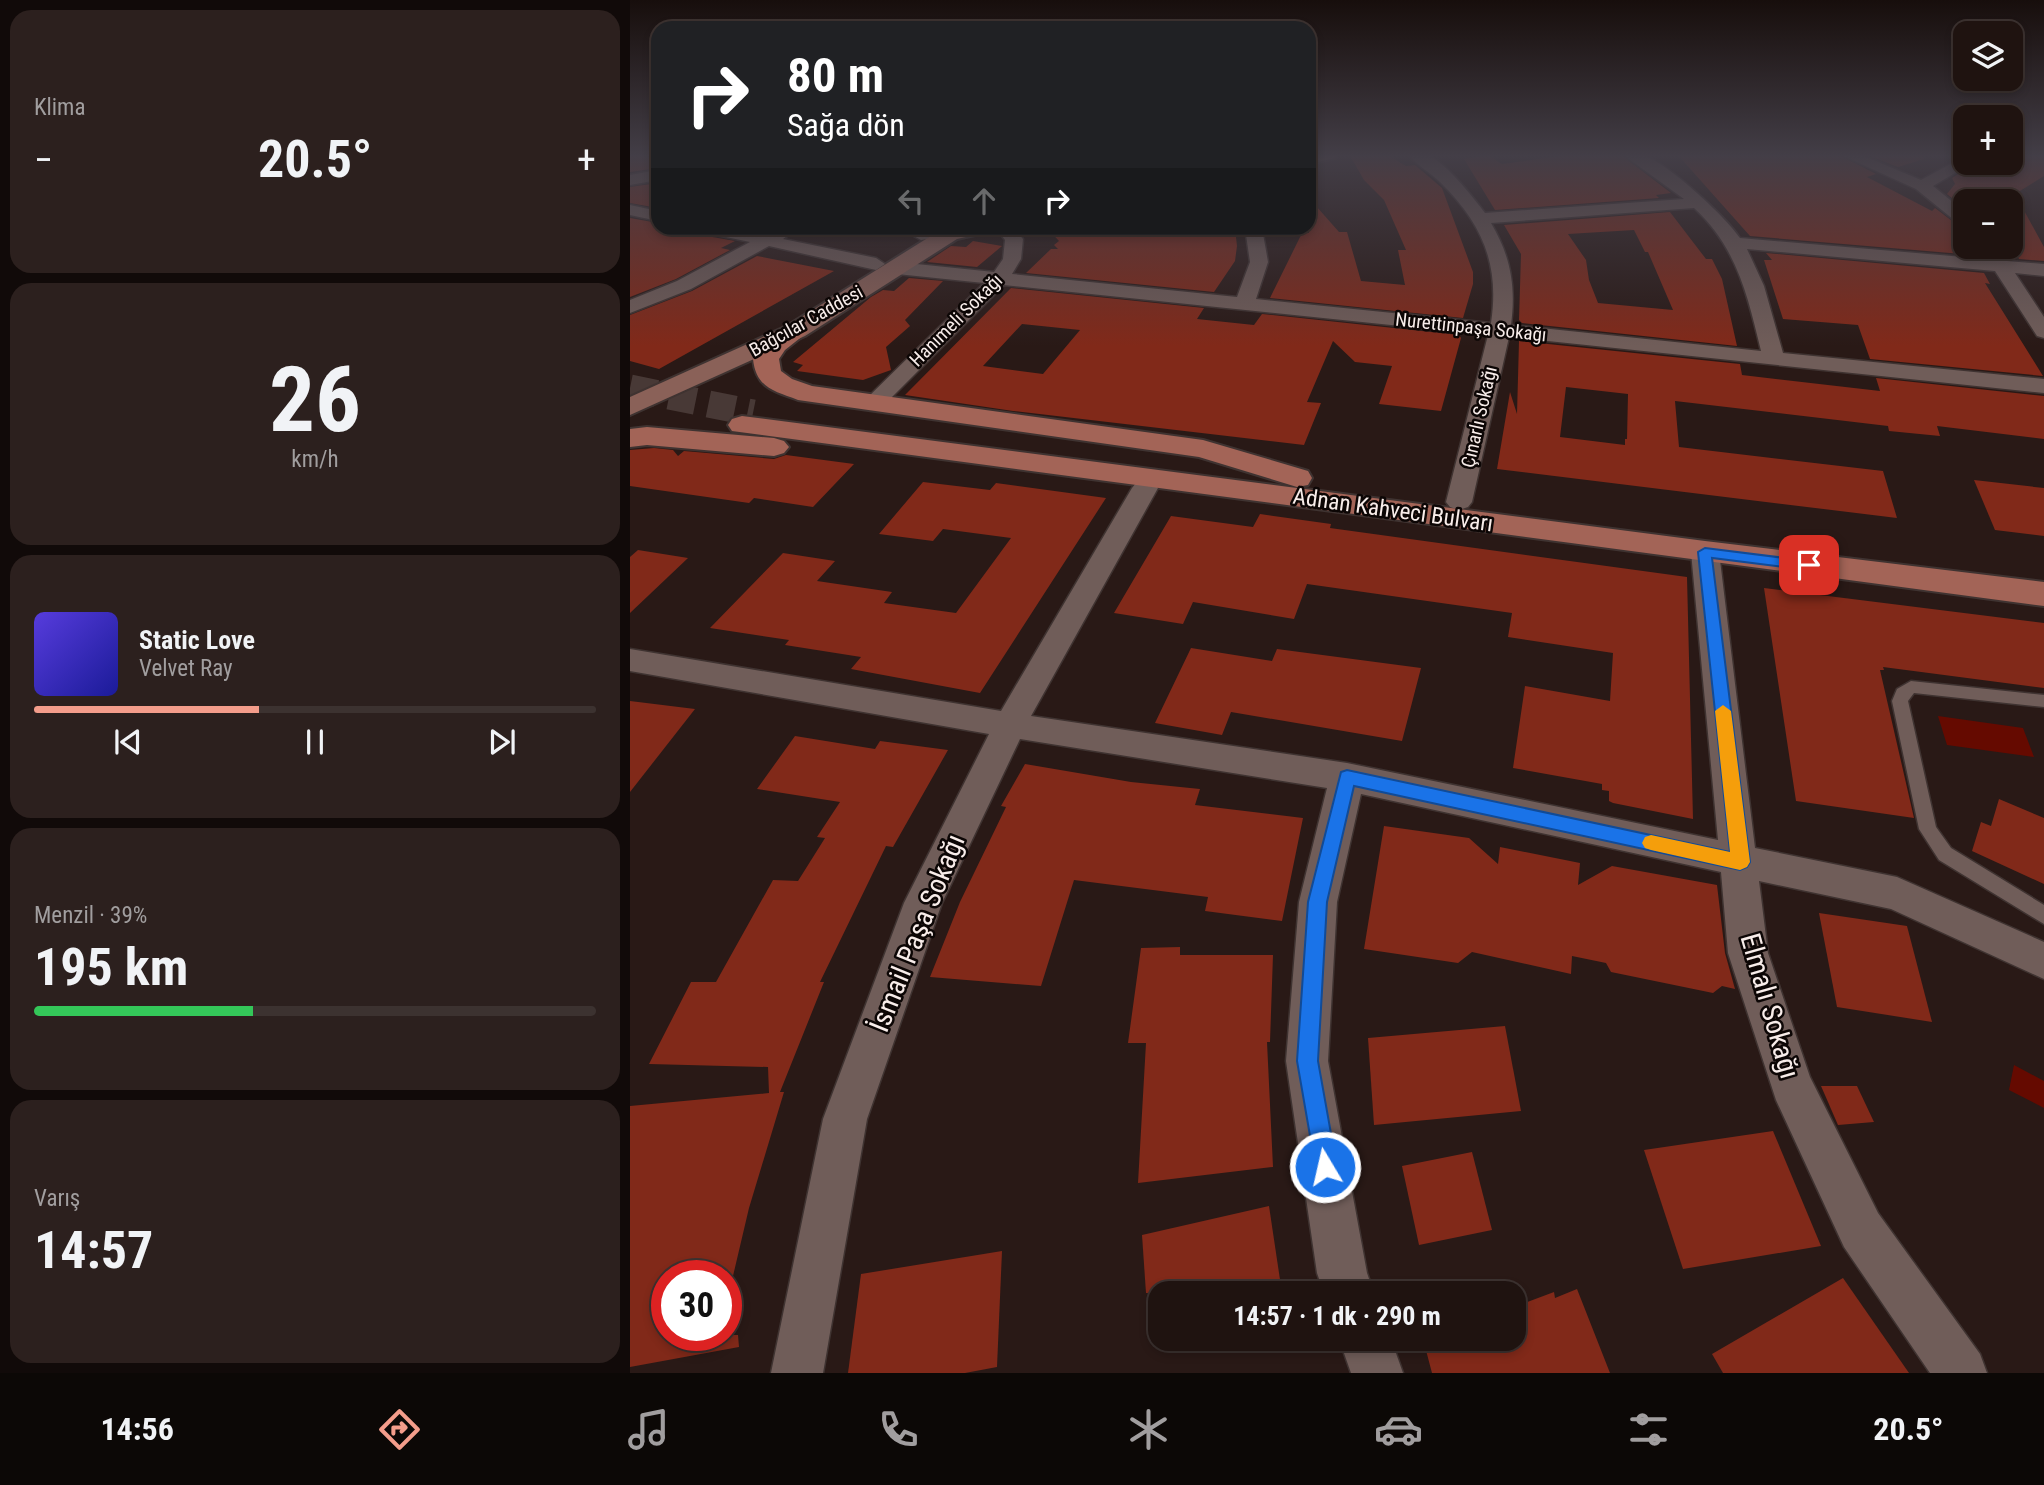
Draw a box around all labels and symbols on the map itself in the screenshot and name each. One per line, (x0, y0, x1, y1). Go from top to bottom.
street label: Hanımeli Sokağı (905, 269, 1007, 371)
street label: Bağcılar Caddesi (745, 280, 867, 362)
street label: Nurettinpaşa Sokağı (1394, 308, 1548, 346)
street label: Çınarlı Sokağı (1456, 364, 1502, 470)
street label: Adnan Kahveci Bulvarı (1291, 483, 1495, 537)
pin (1779, 535, 1839, 595)
street label: İsmail Paşa Sokağı (862, 829, 972, 1037)
street label: Elmalı Sokağı (1734, 930, 1806, 1082)
position arrow (1288, 1130, 1362, 1204)
speed limit sign: 30 (651, 1260, 742, 1351)

